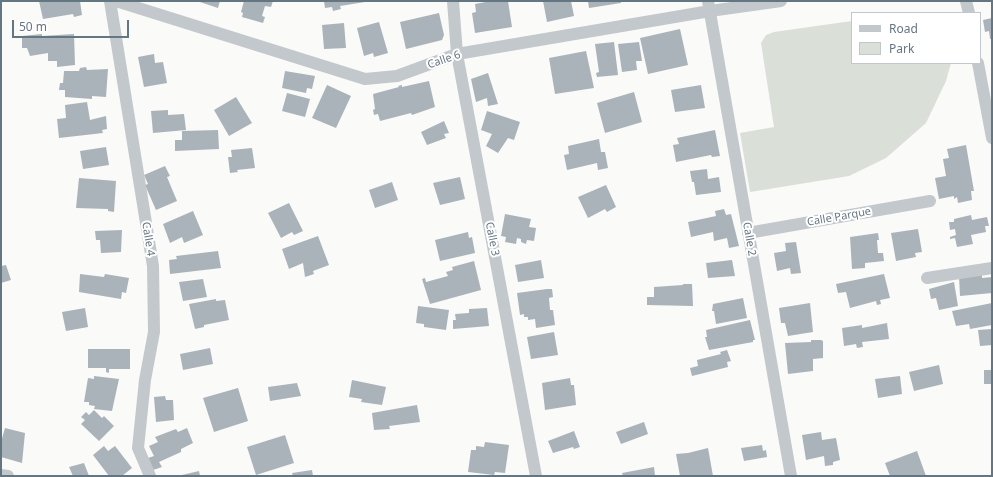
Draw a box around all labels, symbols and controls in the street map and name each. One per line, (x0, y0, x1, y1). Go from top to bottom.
scale bar (14, 12, 131, 38)
legend (851, 12, 981, 64)
text: 50 m (19, 18, 47, 35)
text: Road (889, 20, 918, 37)
text: Park (889, 40, 914, 57)
street label: Calle 6 (426, 48, 462, 72)
street label: Calle Parque (806, 205, 872, 229)
street label: Calle 4 (139, 221, 157, 257)
street label: Calle 3 (482, 221, 502, 257)
street label: Calle 2 (740, 221, 758, 257)

